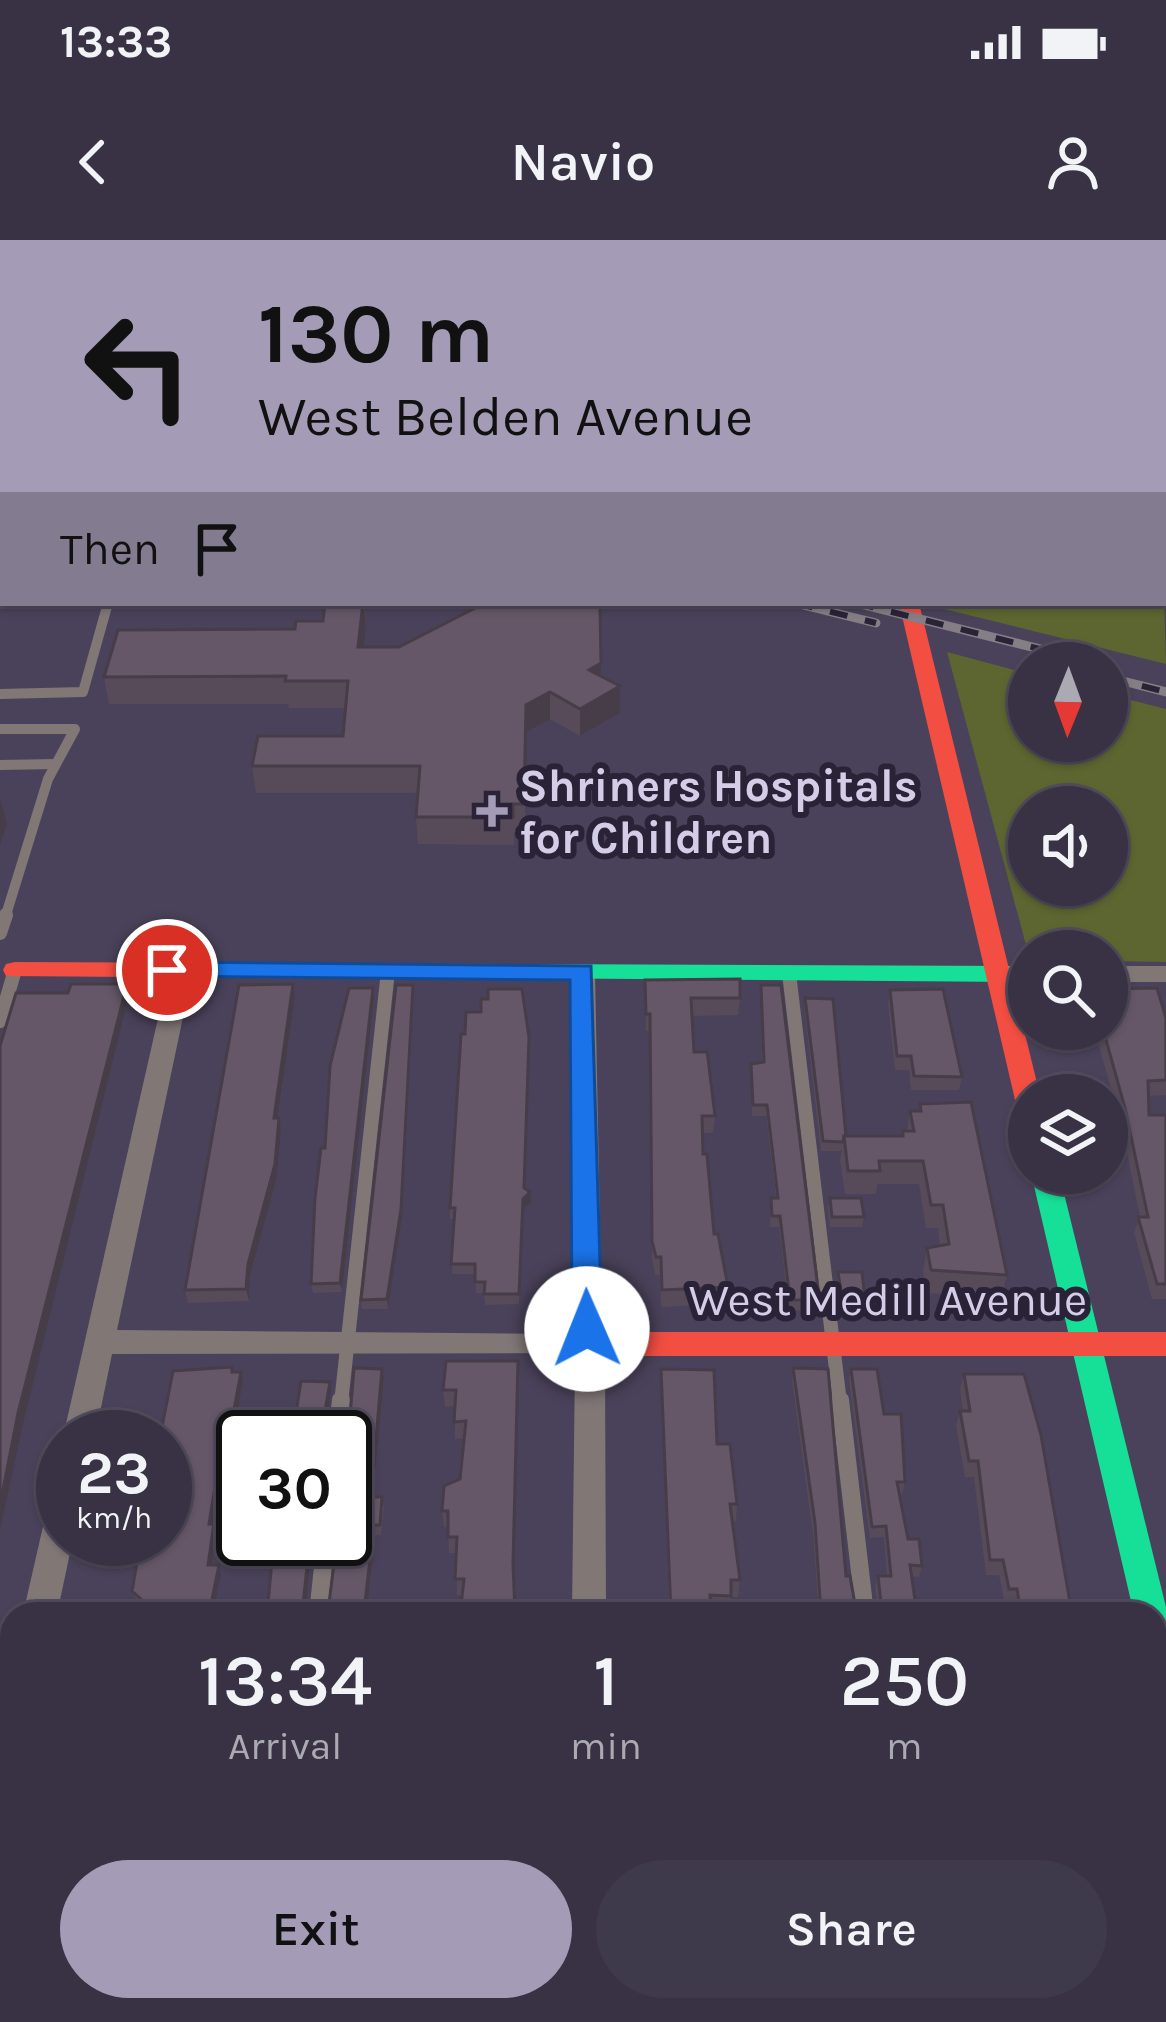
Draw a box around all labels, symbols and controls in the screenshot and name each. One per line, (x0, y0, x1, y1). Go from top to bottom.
text: 13:33 (60, 16, 172, 68)
icon: back (60, 129, 126, 195)
icon: person (1040, 129, 1106, 195)
text: Navio (511, 130, 655, 194)
text: 130 m (258, 285, 494, 383)
icon: left (60, 288, 216, 444)
text: West Belden Avenue (258, 385, 753, 449)
icon: arrive (184, 516, 250, 582)
text: Then (60, 523, 160, 575)
north arrow (1008, 642, 1128, 762)
map controls (1008, 642, 1128, 1194)
place label: Shriners Hospitals for Children (519, 760, 918, 864)
button: sound (1008, 786, 1128, 906)
marker: Shriners Hospitals for Children (476, 795, 508, 827)
pin (116, 919, 218, 1021)
button: search (1008, 930, 1128, 1050)
icon: arrive (134, 937, 200, 1003)
button: layers (1008, 1074, 1128, 1194)
position arrow (524, 1266, 650, 1392)
street label: West Medill Avenue (689, 1274, 1087, 1326)
speed limit sign: 30 (216, 1410, 372, 1566)
text: 23 (77, 1438, 151, 1508)
text: km/h (76, 1500, 152, 1536)
text: 13:34 (198, 1639, 372, 1723)
text: 1 (593, 1639, 619, 1723)
text: 250 (840, 1639, 969, 1723)
text: Arrival (228, 1723, 342, 1769)
text: min (570, 1723, 642, 1769)
text: m (886, 1723, 923, 1769)
button: Exit (60, 1860, 572, 1998)
button: Share (596, 1860, 1107, 1998)

